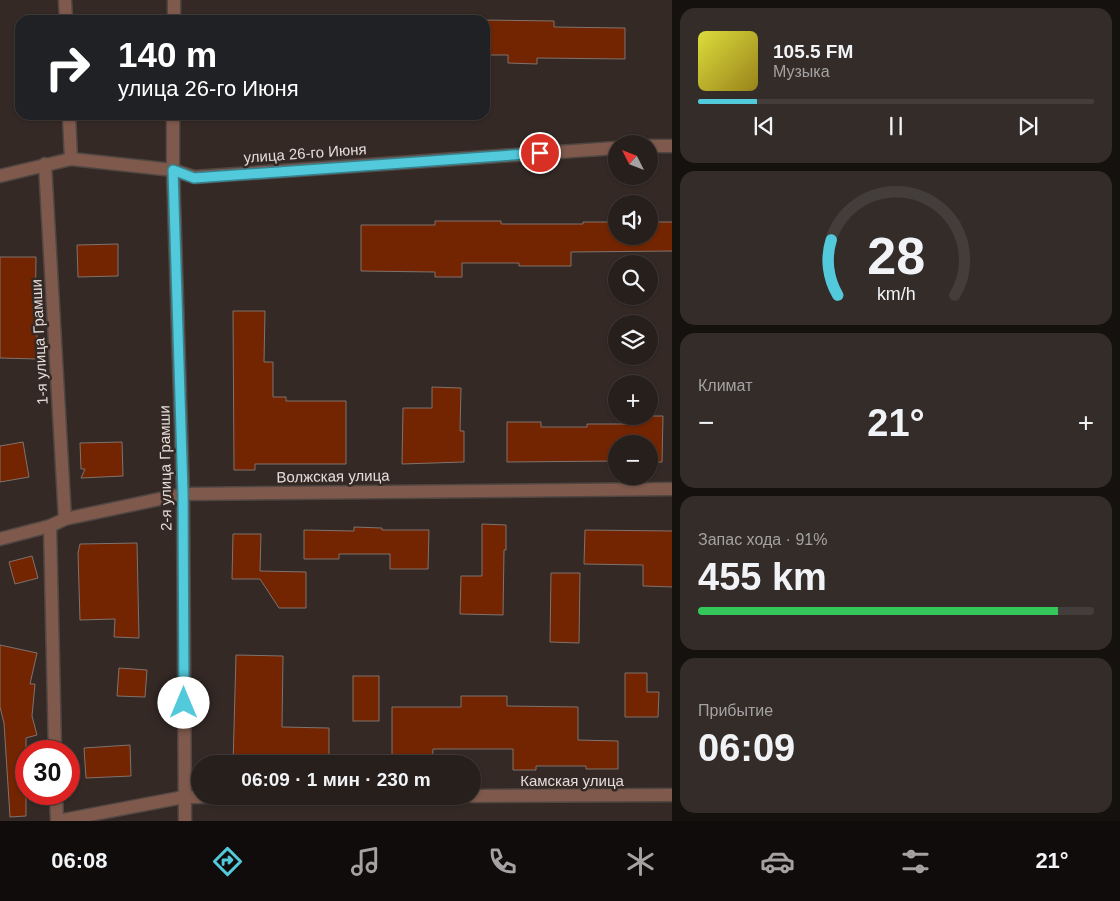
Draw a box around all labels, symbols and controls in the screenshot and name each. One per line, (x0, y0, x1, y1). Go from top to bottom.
icon: right (35, 35, 100, 100)
text: 140 m (118, 35, 217, 74)
text: 105.5 FM (773, 41, 853, 62)
text: Музыка (773, 63, 830, 80)
text: улица 26-го Июня (118, 76, 299, 101)
icon: previous (750, 112, 778, 140)
icon: pause (882, 112, 910, 140)
icon: next (1014, 112, 1042, 140)
pin (519, 132, 561, 174)
north arrow (608, 135, 658, 185)
map controls (608, 135, 658, 485)
icon: arrive (526, 139, 554, 167)
street label: улица 26-го Июня (243, 140, 367, 166)
button: sound (608, 195, 658, 245)
text: 28 (867, 227, 925, 285)
button: search (608, 255, 658, 305)
street label: 1-я улица Грамши (27, 279, 51, 405)
text: km/h (877, 284, 915, 304)
button: layers (608, 315, 658, 365)
button: + (608, 375, 658, 425)
text: Климат (698, 377, 752, 394)
text: 21° (867, 402, 925, 444)
street label: 2-я улица Грамши (155, 405, 175, 531)
text: − (698, 407, 714, 438)
text: + (1078, 407, 1094, 438)
button: − (608, 435, 658, 485)
street label: Волжская улица (276, 467, 390, 485)
text: Запас хода · 91% (698, 531, 827, 548)
text: 455 km (698, 556, 827, 598)
position arrow (157, 676, 209, 728)
text: Прибытие (698, 702, 773, 719)
text: 06:09 (698, 727, 795, 769)
speed limit sign: 30 (15, 740, 80, 805)
text: 06:09 · 1 мин · 230 m (241, 769, 431, 790)
street label: Камская улица (520, 772, 624, 789)
icon: directions (210, 844, 245, 879)
icon: music (348, 844, 383, 879)
icon: phone (485, 844, 520, 879)
icon: climate (623, 844, 658, 879)
icon: car (760, 844, 795, 879)
icon: filters (898, 844, 933, 879)
text: 06:08 (51, 848, 108, 873)
text: 21° (1035, 848, 1069, 873)

